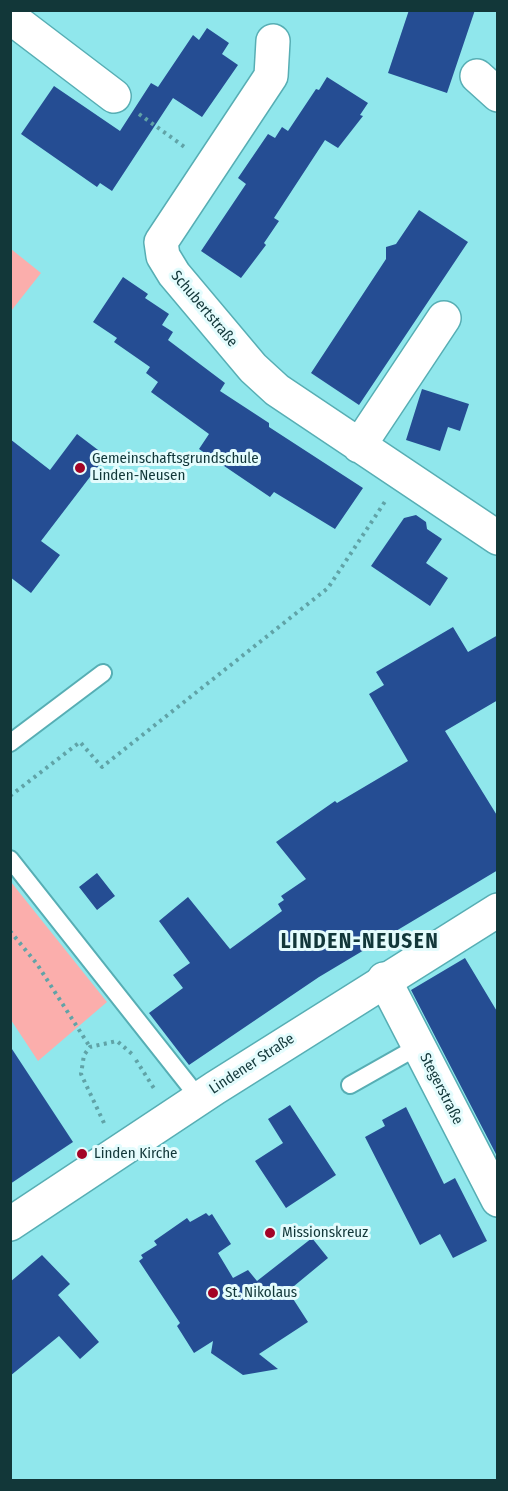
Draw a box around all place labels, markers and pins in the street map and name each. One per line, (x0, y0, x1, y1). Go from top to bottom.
place label: Gemeinschaftsgrundschule Linden-Neusen (92, 450, 259, 485)
marker: Gemeinschaftsgrundschule Linden-Neusen (73, 461, 87, 475)
place label: Linden Kirche (94, 1145, 177, 1163)
marker: Linden Kirche (75, 1147, 89, 1161)
place label: Missionskreuz (282, 1224, 368, 1242)
marker: Missionskreuz (263, 1226, 277, 1240)
place label: St. Nikolaus (225, 1284, 297, 1302)
marker: St. Nikolaus (206, 1286, 220, 1300)

